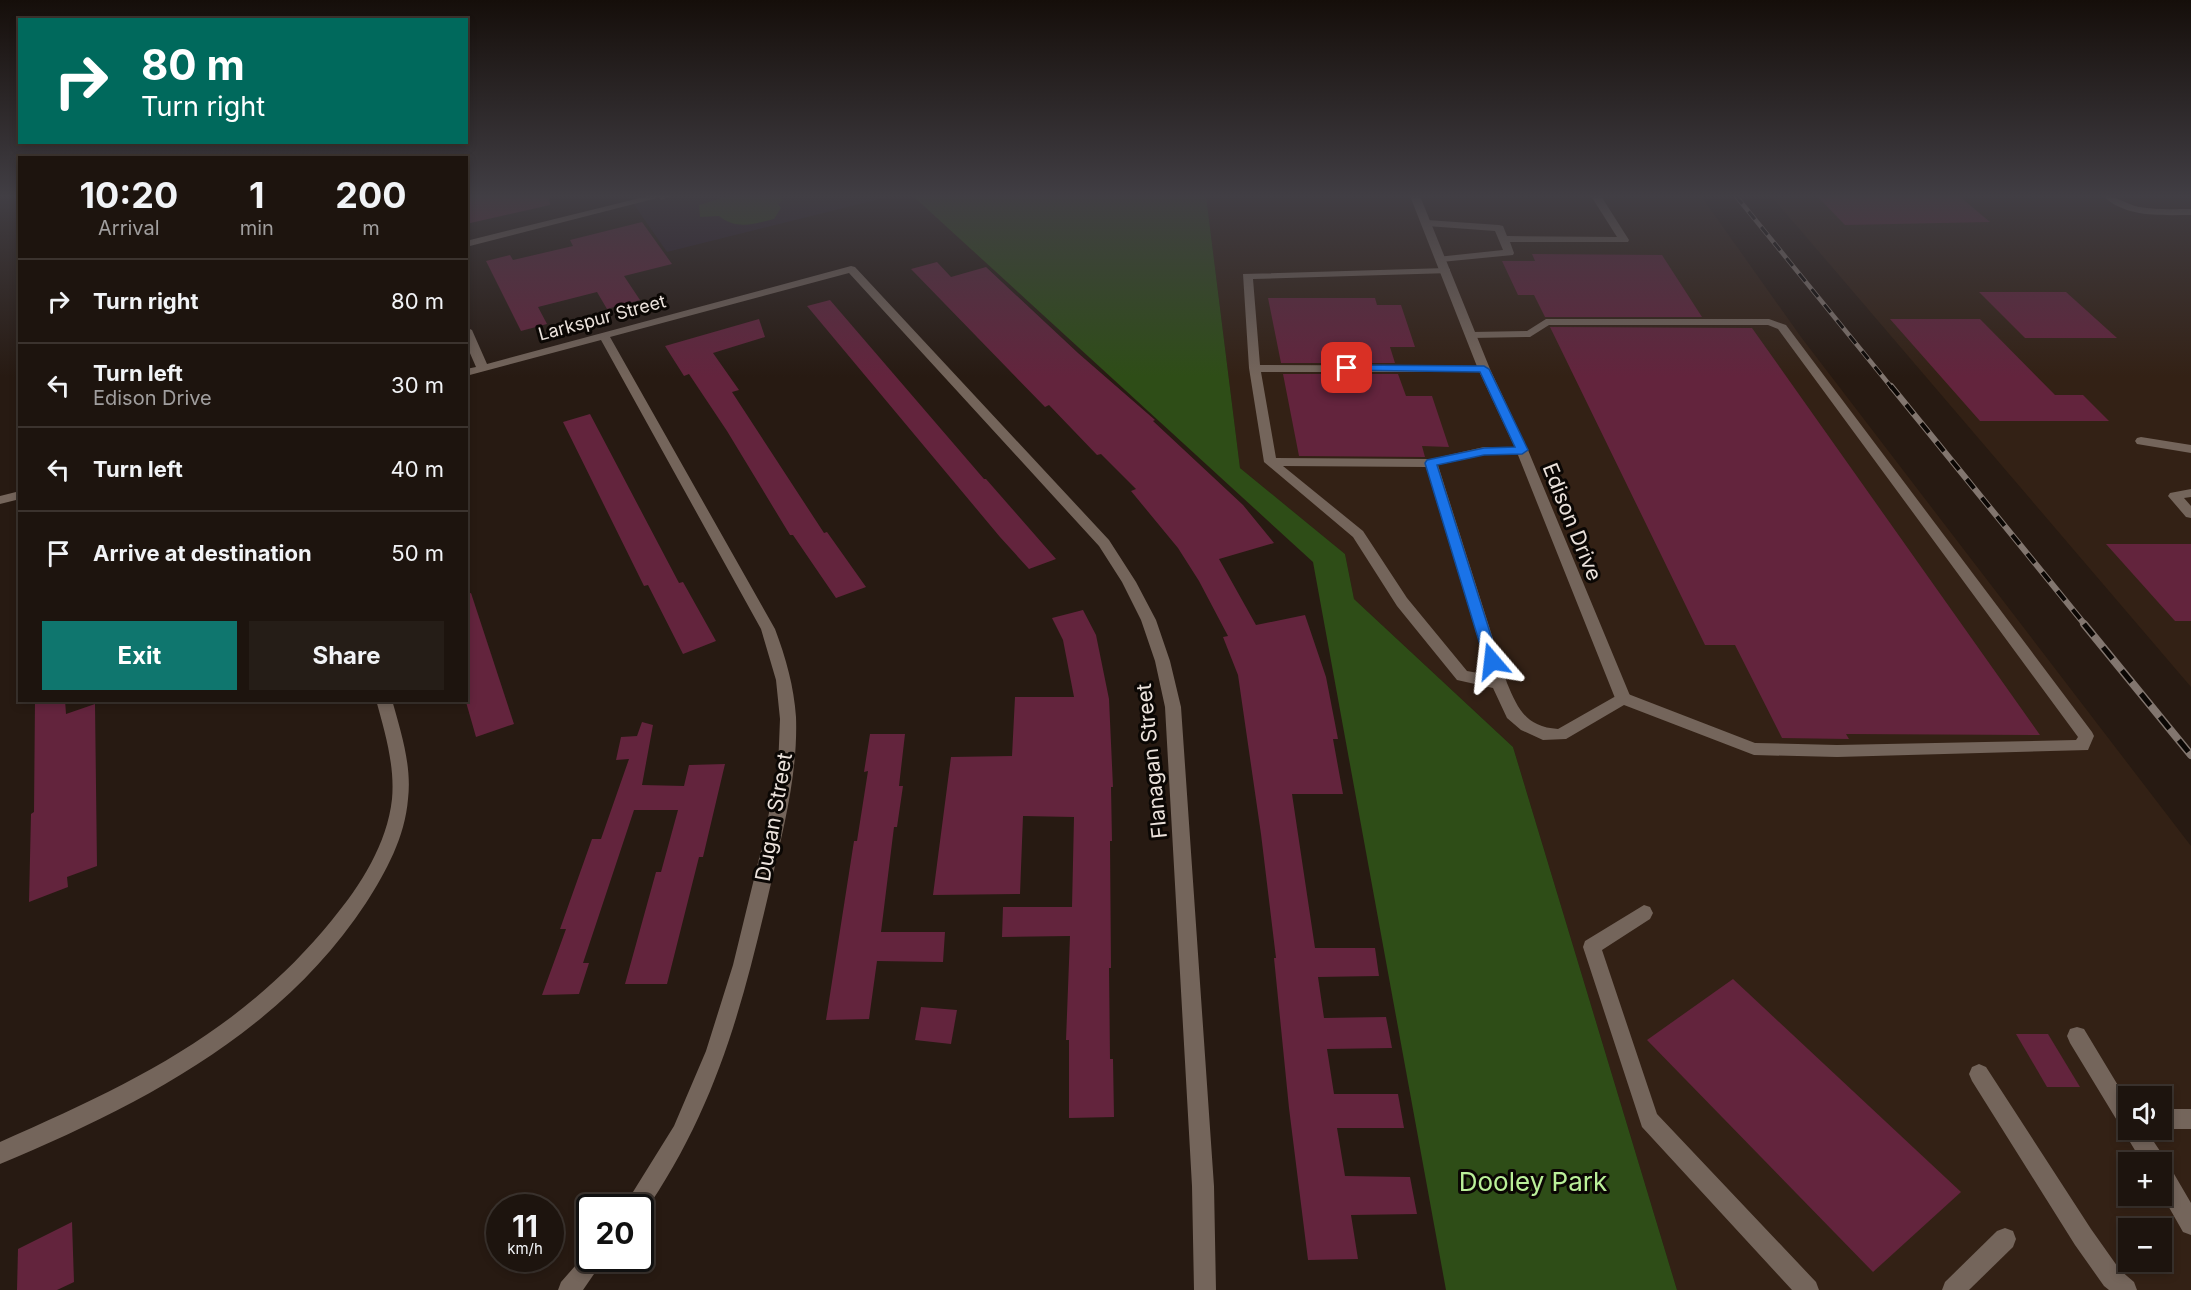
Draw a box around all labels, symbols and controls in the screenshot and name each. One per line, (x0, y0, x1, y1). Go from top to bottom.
text: 80 m (141, 39, 245, 90)
icon: right (42, 42, 120, 120)
text: Turn right (141, 90, 265, 123)
text: 10:20 (79, 173, 178, 217)
text: 1 (249, 173, 265, 217)
text: 200 (335, 173, 407, 217)
text: Arrival (98, 216, 160, 240)
text: min (240, 216, 274, 240)
text: m (362, 216, 380, 240)
icon: right (42, 285, 75, 318)
text: Turn right (93, 288, 199, 314)
text: 80 m (391, 288, 444, 314)
street label: Larkspur Street (536, 290, 668, 345)
pin (1321, 342, 1372, 393)
icon: arrive (1330, 351, 1363, 384)
text: Turn left (93, 360, 183, 386)
icon: left (42, 369, 75, 402)
text: 30 m (391, 372, 444, 398)
text: Edison Drive (93, 386, 212, 410)
icon: left (42, 453, 75, 486)
text: Turn left (93, 456, 183, 482)
text: 40 m (390, 456, 444, 482)
street label: Edison Drive (1538, 459, 1607, 584)
icon: arrive (42, 537, 75, 570)
text: Arrive at destination (93, 540, 312, 566)
text: 50 m (391, 540, 444, 566)
button: Exit (42, 621, 237, 690)
button: Share (249, 621, 444, 690)
position arrow (1460, 629, 1524, 693)
street label: Flanagan Street (1131, 682, 1172, 840)
street label: Dugan Street (750, 751, 797, 883)
map controls (2118, 1086, 2172, 1272)
button: sound (2118, 1086, 2172, 1140)
button: + (2118, 1152, 2172, 1206)
park label: Dooley Park (1459, 1166, 1607, 1197)
speed limit sign: 20 (576, 1194, 654, 1272)
text: 11 (512, 1208, 538, 1244)
button: − (2118, 1218, 2172, 1272)
text: km/h (507, 1239, 543, 1258)

